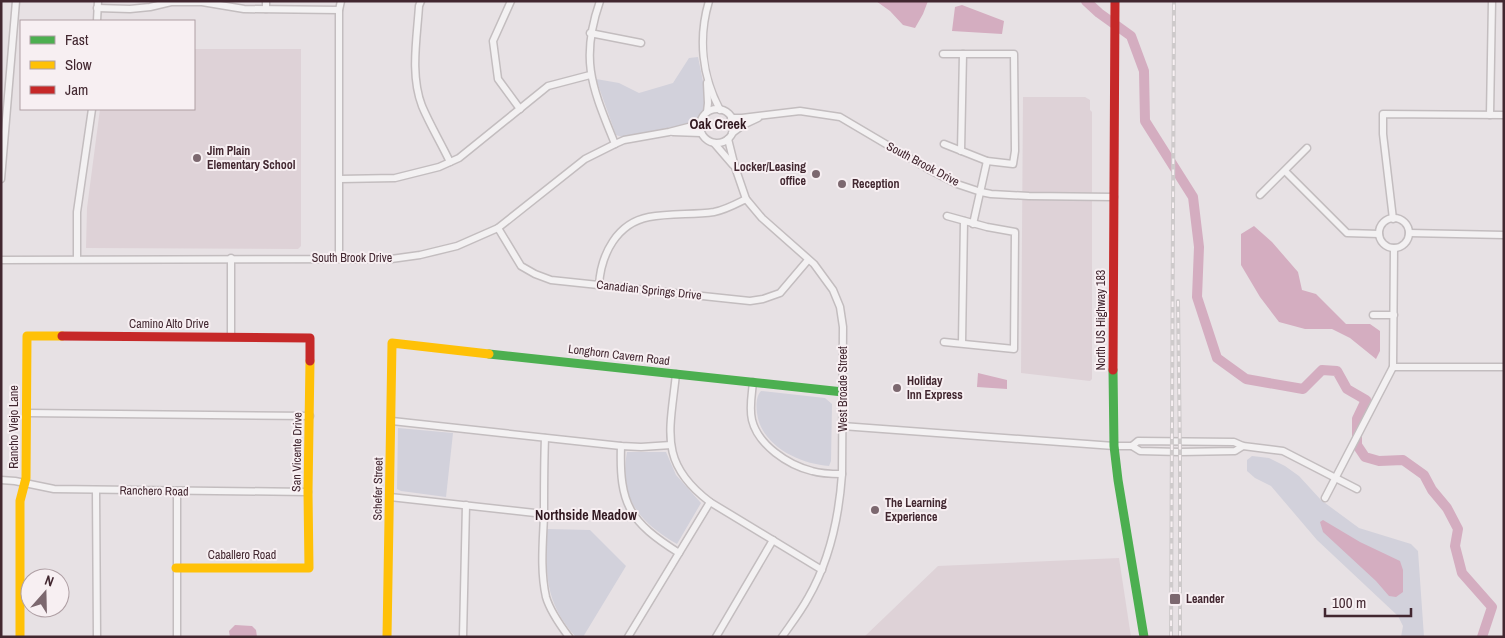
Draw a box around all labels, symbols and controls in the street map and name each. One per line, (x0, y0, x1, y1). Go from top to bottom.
legend (20, 20, 195, 110)
text: Fast (65, 29, 89, 50)
text: Slow (65, 54, 92, 75)
text: Jam (65, 79, 88, 100)
district label: Oak Creek (690, 115, 747, 133)
street label: South Brook Drive (884, 138, 962, 190)
place label: Jim Plain Elementary School (207, 143, 296, 173)
marker: Jim Plain Elementary School (191, 152, 203, 164)
place label: Locker/Leasing office (734, 159, 807, 189)
marker: Locker/Leasing office (810, 168, 822, 180)
place label: Reception (852, 176, 900, 192)
marker: Reception (836, 178, 848, 190)
street label: South Brook Drive (312, 250, 392, 266)
street label: North US Highway 183 (1093, 270, 1109, 370)
street label: Canadian Springs Drive (596, 277, 702, 303)
street label: Camino Alto Drive (129, 316, 209, 332)
street label: Longhorn Cavern Road (567, 341, 671, 369)
street label: West Broade Street (835, 346, 851, 432)
place label: Holiday Inn Express (907, 373, 963, 403)
marker: Holiday Inn Express (891, 382, 903, 394)
street label: Rancho Viejo Lane (6, 385, 22, 469)
street label: San Vicente Drive (288, 412, 306, 492)
street label: Schefer Street (369, 457, 387, 521)
street label: Ranchero Road (119, 482, 189, 500)
place label: The Learning Experience (885, 495, 947, 525)
marker: The Learning Experience (869, 504, 881, 516)
district label: Northside Meadow (535, 506, 637, 524)
street label: Caballero Road (208, 547, 276, 563)
north arrow (20, 568, 70, 618)
text: N (42, 571, 56, 591)
scale bar (1325, 586, 1411, 618)
place label: Leander (1186, 591, 1224, 607)
marker: Leander (1168, 592, 1182, 606)
text: 100 m (1332, 592, 1366, 613)

